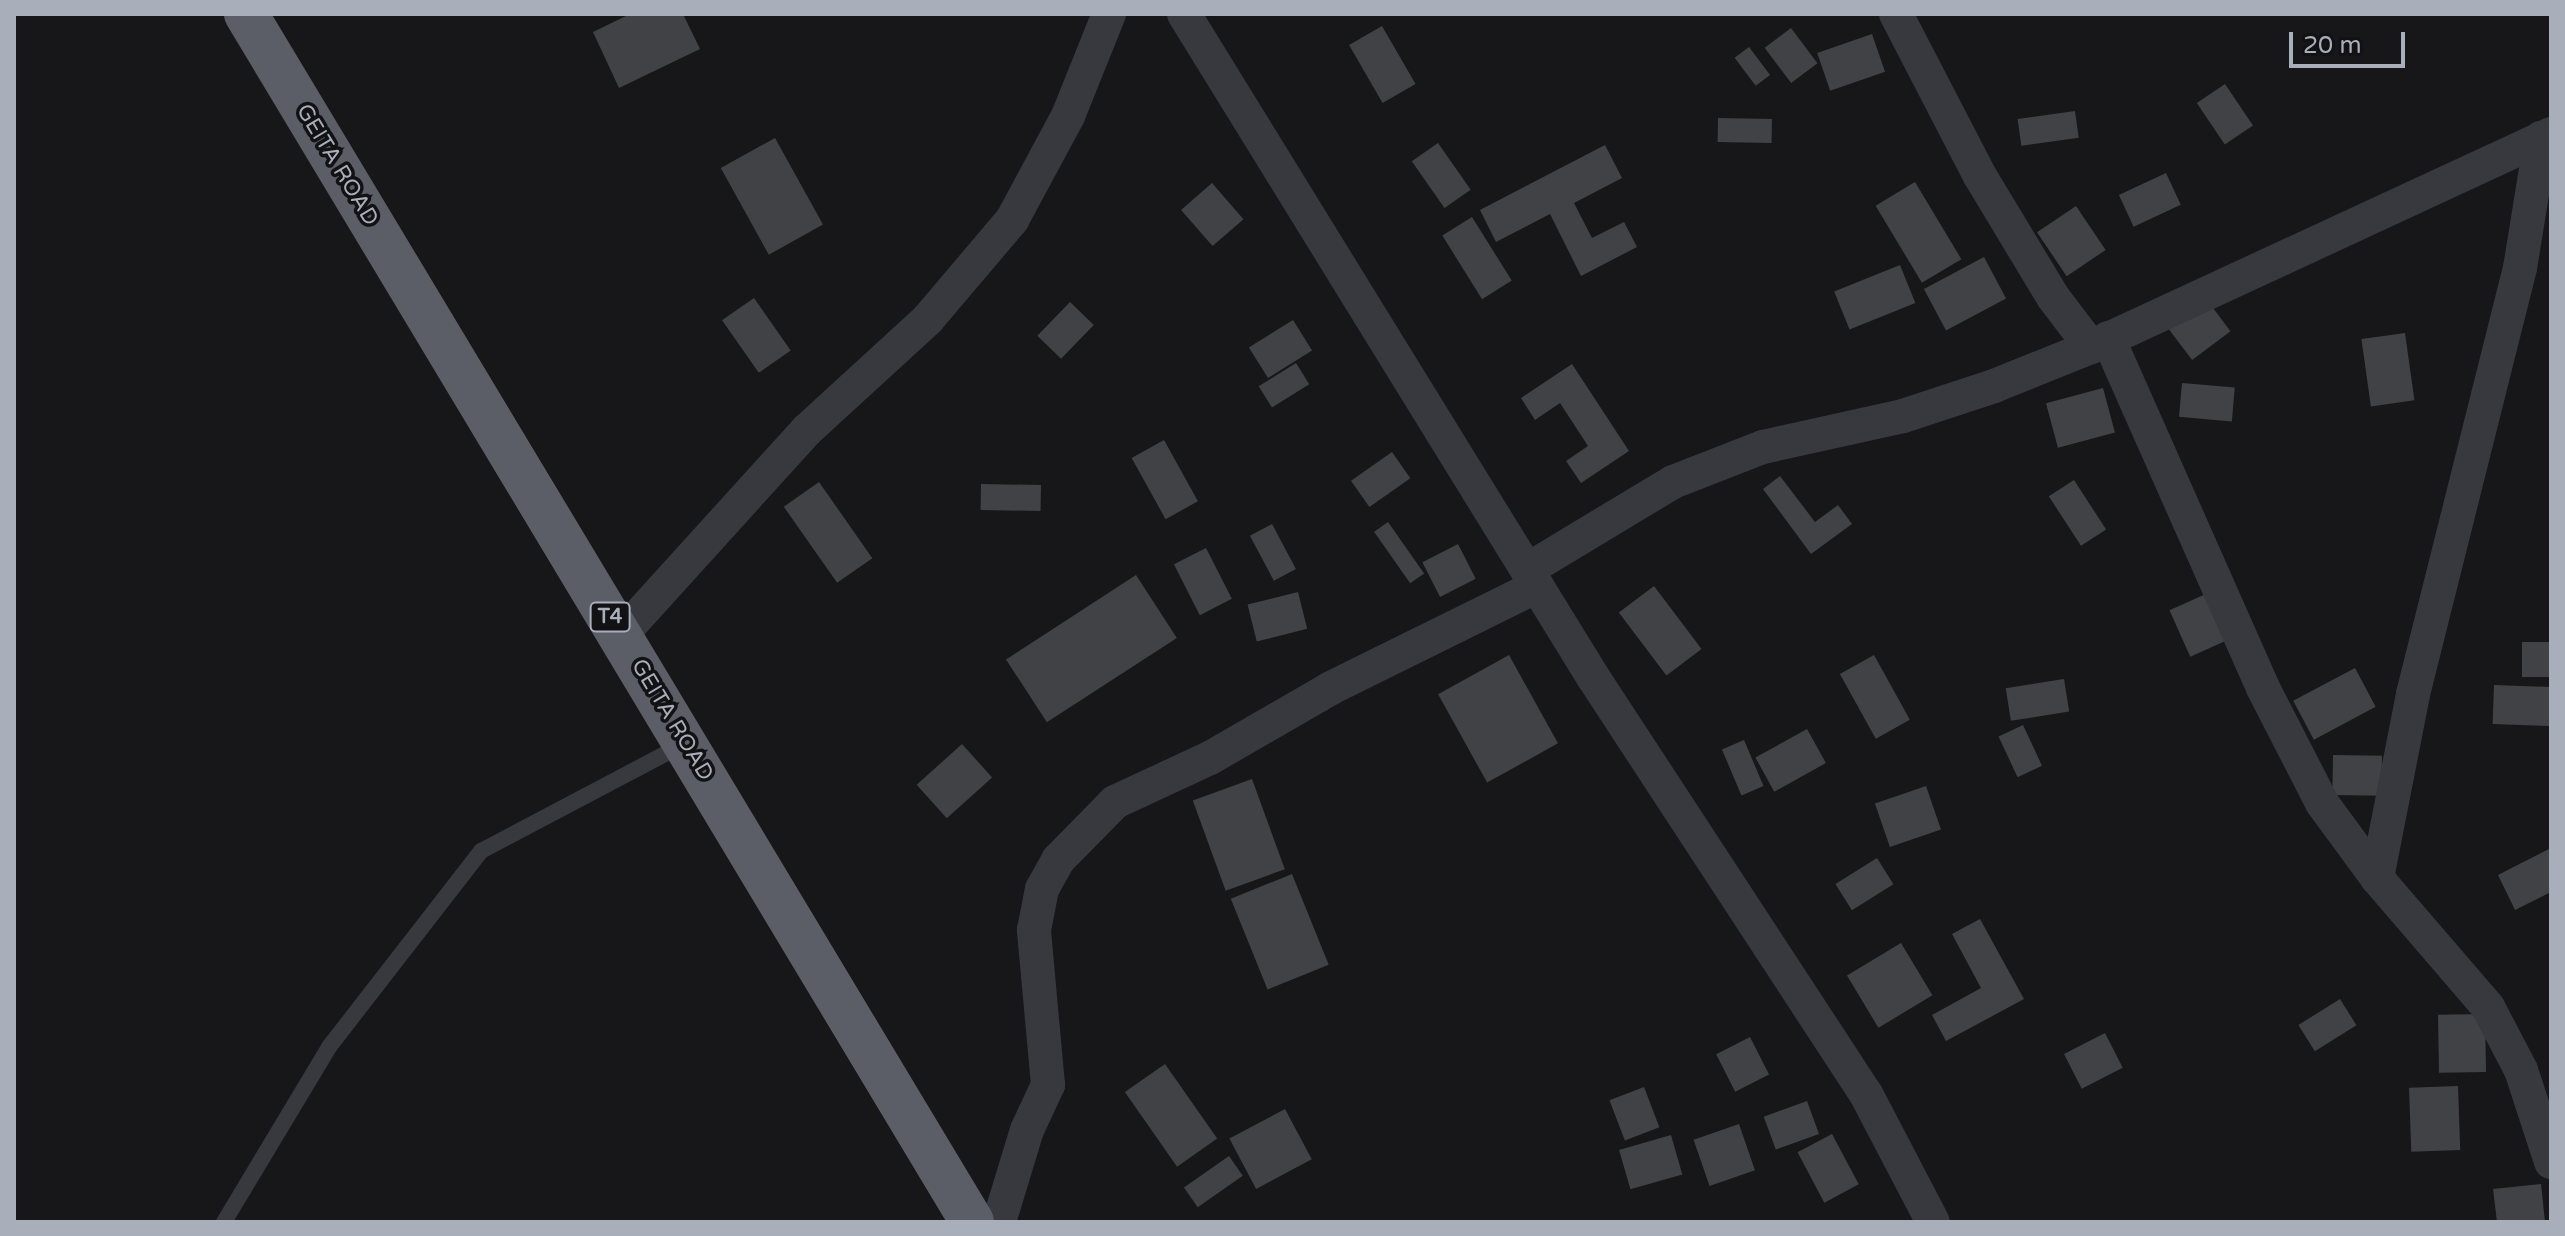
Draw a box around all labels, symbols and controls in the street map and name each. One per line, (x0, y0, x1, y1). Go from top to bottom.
scale bar (2293, 16, 2409, 66)
text: 20 m (2303, 31, 2361, 60)
street label: GEITA ROAD (290, 99, 384, 231)
road number: T4 (588, 601, 632, 633)
street label: GEITA ROAD (625, 654, 719, 786)

